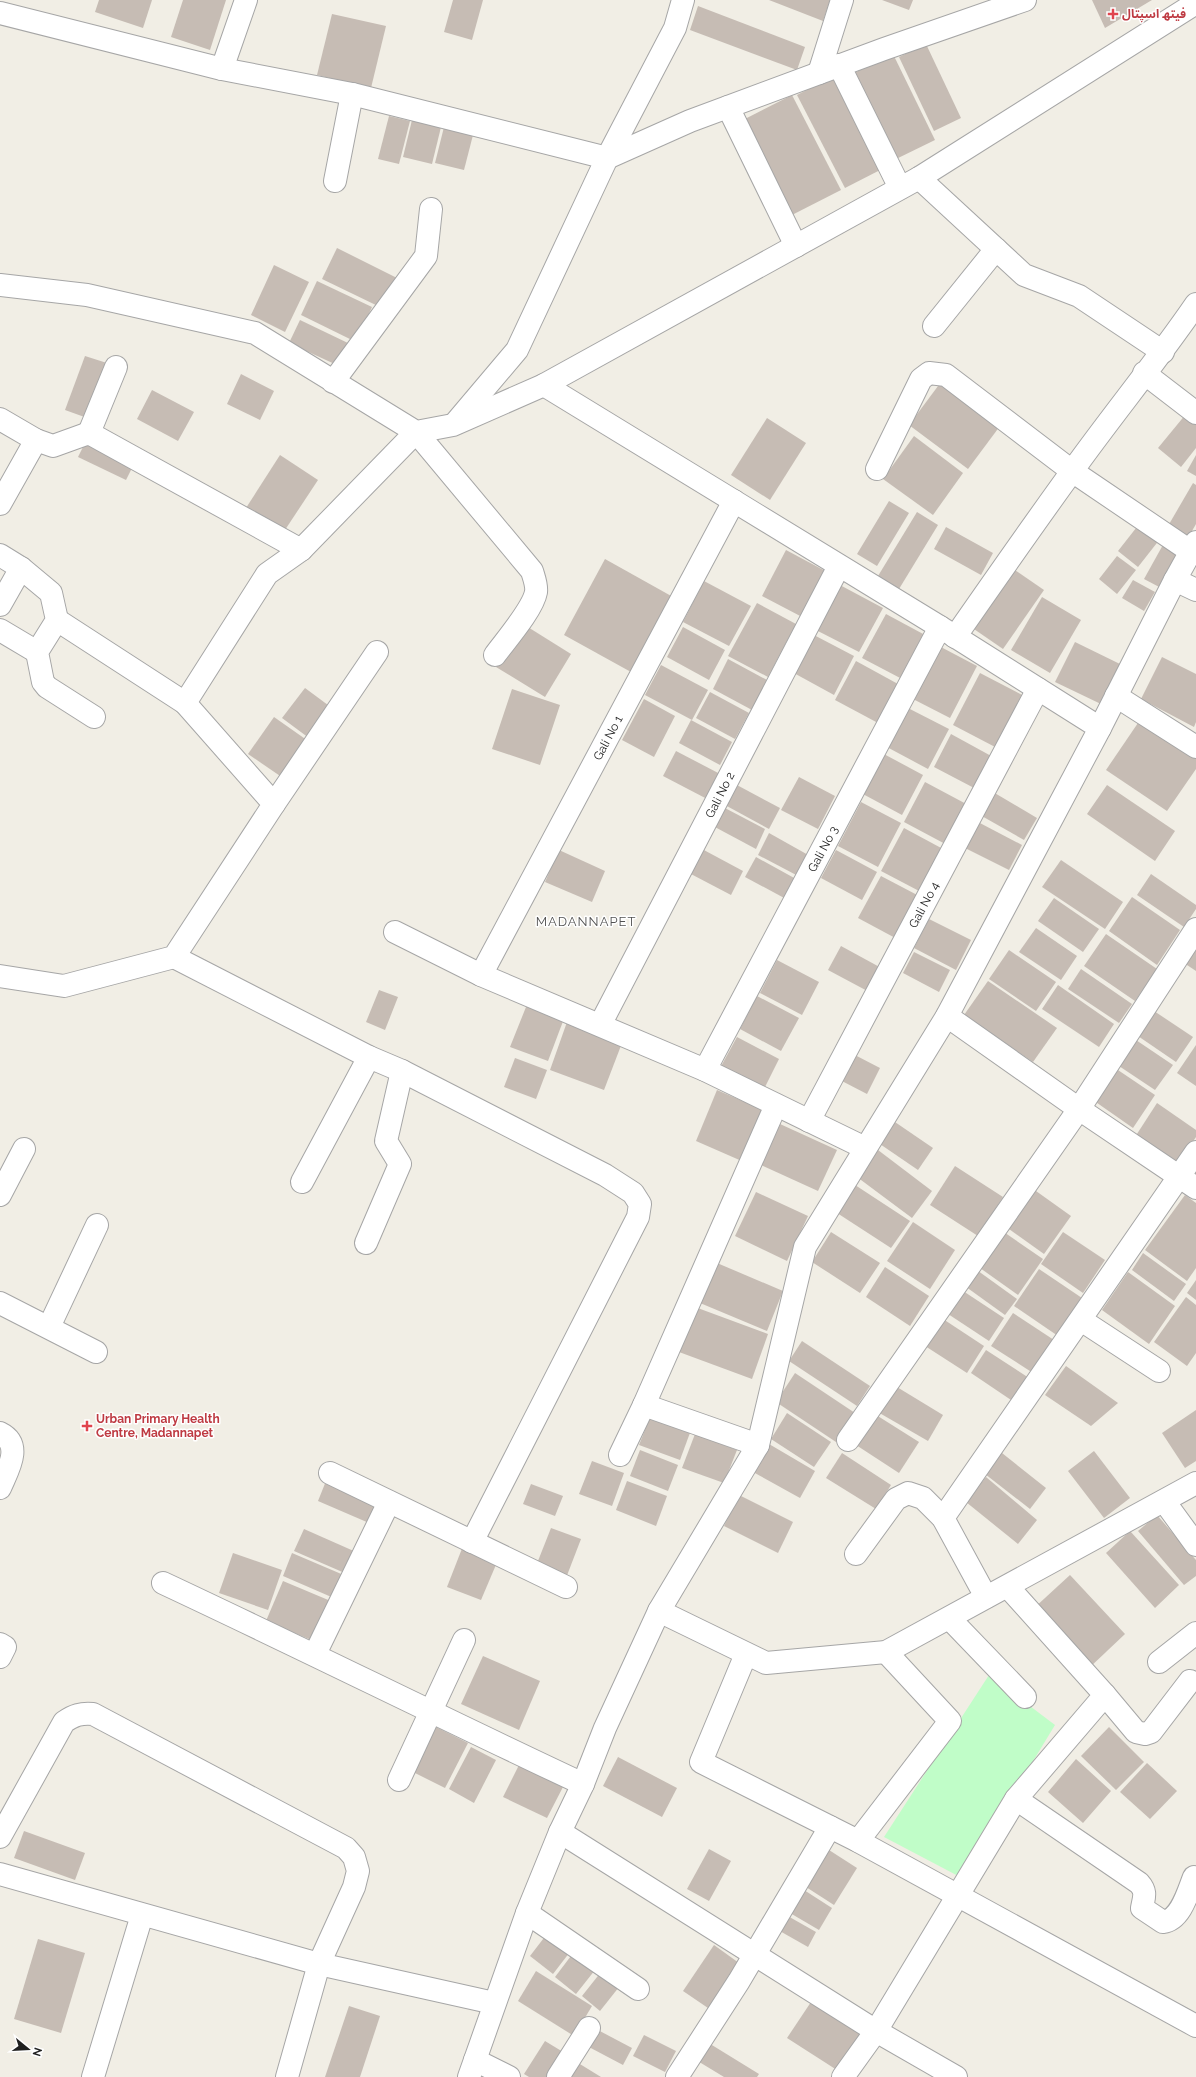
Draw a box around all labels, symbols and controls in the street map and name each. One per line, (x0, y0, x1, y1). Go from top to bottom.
place label: فیتھ اسپتال (1122, 7, 1186, 23)
marker: فیتھ اسپتال (1107, 8, 1119, 20)
street label: Gali No 1 (590, 713, 626, 763)
street label: Gali No 2 (702, 770, 738, 820)
street label: Gali No 3 (805, 824, 841, 874)
street label: Gali No 4 (906, 879, 942, 930)
district label: MADANNAPET (536, 914, 636, 929)
place label: Urban Primary Health Centre, Madannapet (96, 1412, 220, 1440)
marker: Urban Primary Health Centre, Madannapet (81, 1420, 93, 1432)
north arrow (8, 2029, 48, 2069)
text: N (30, 2046, 45, 2058)

